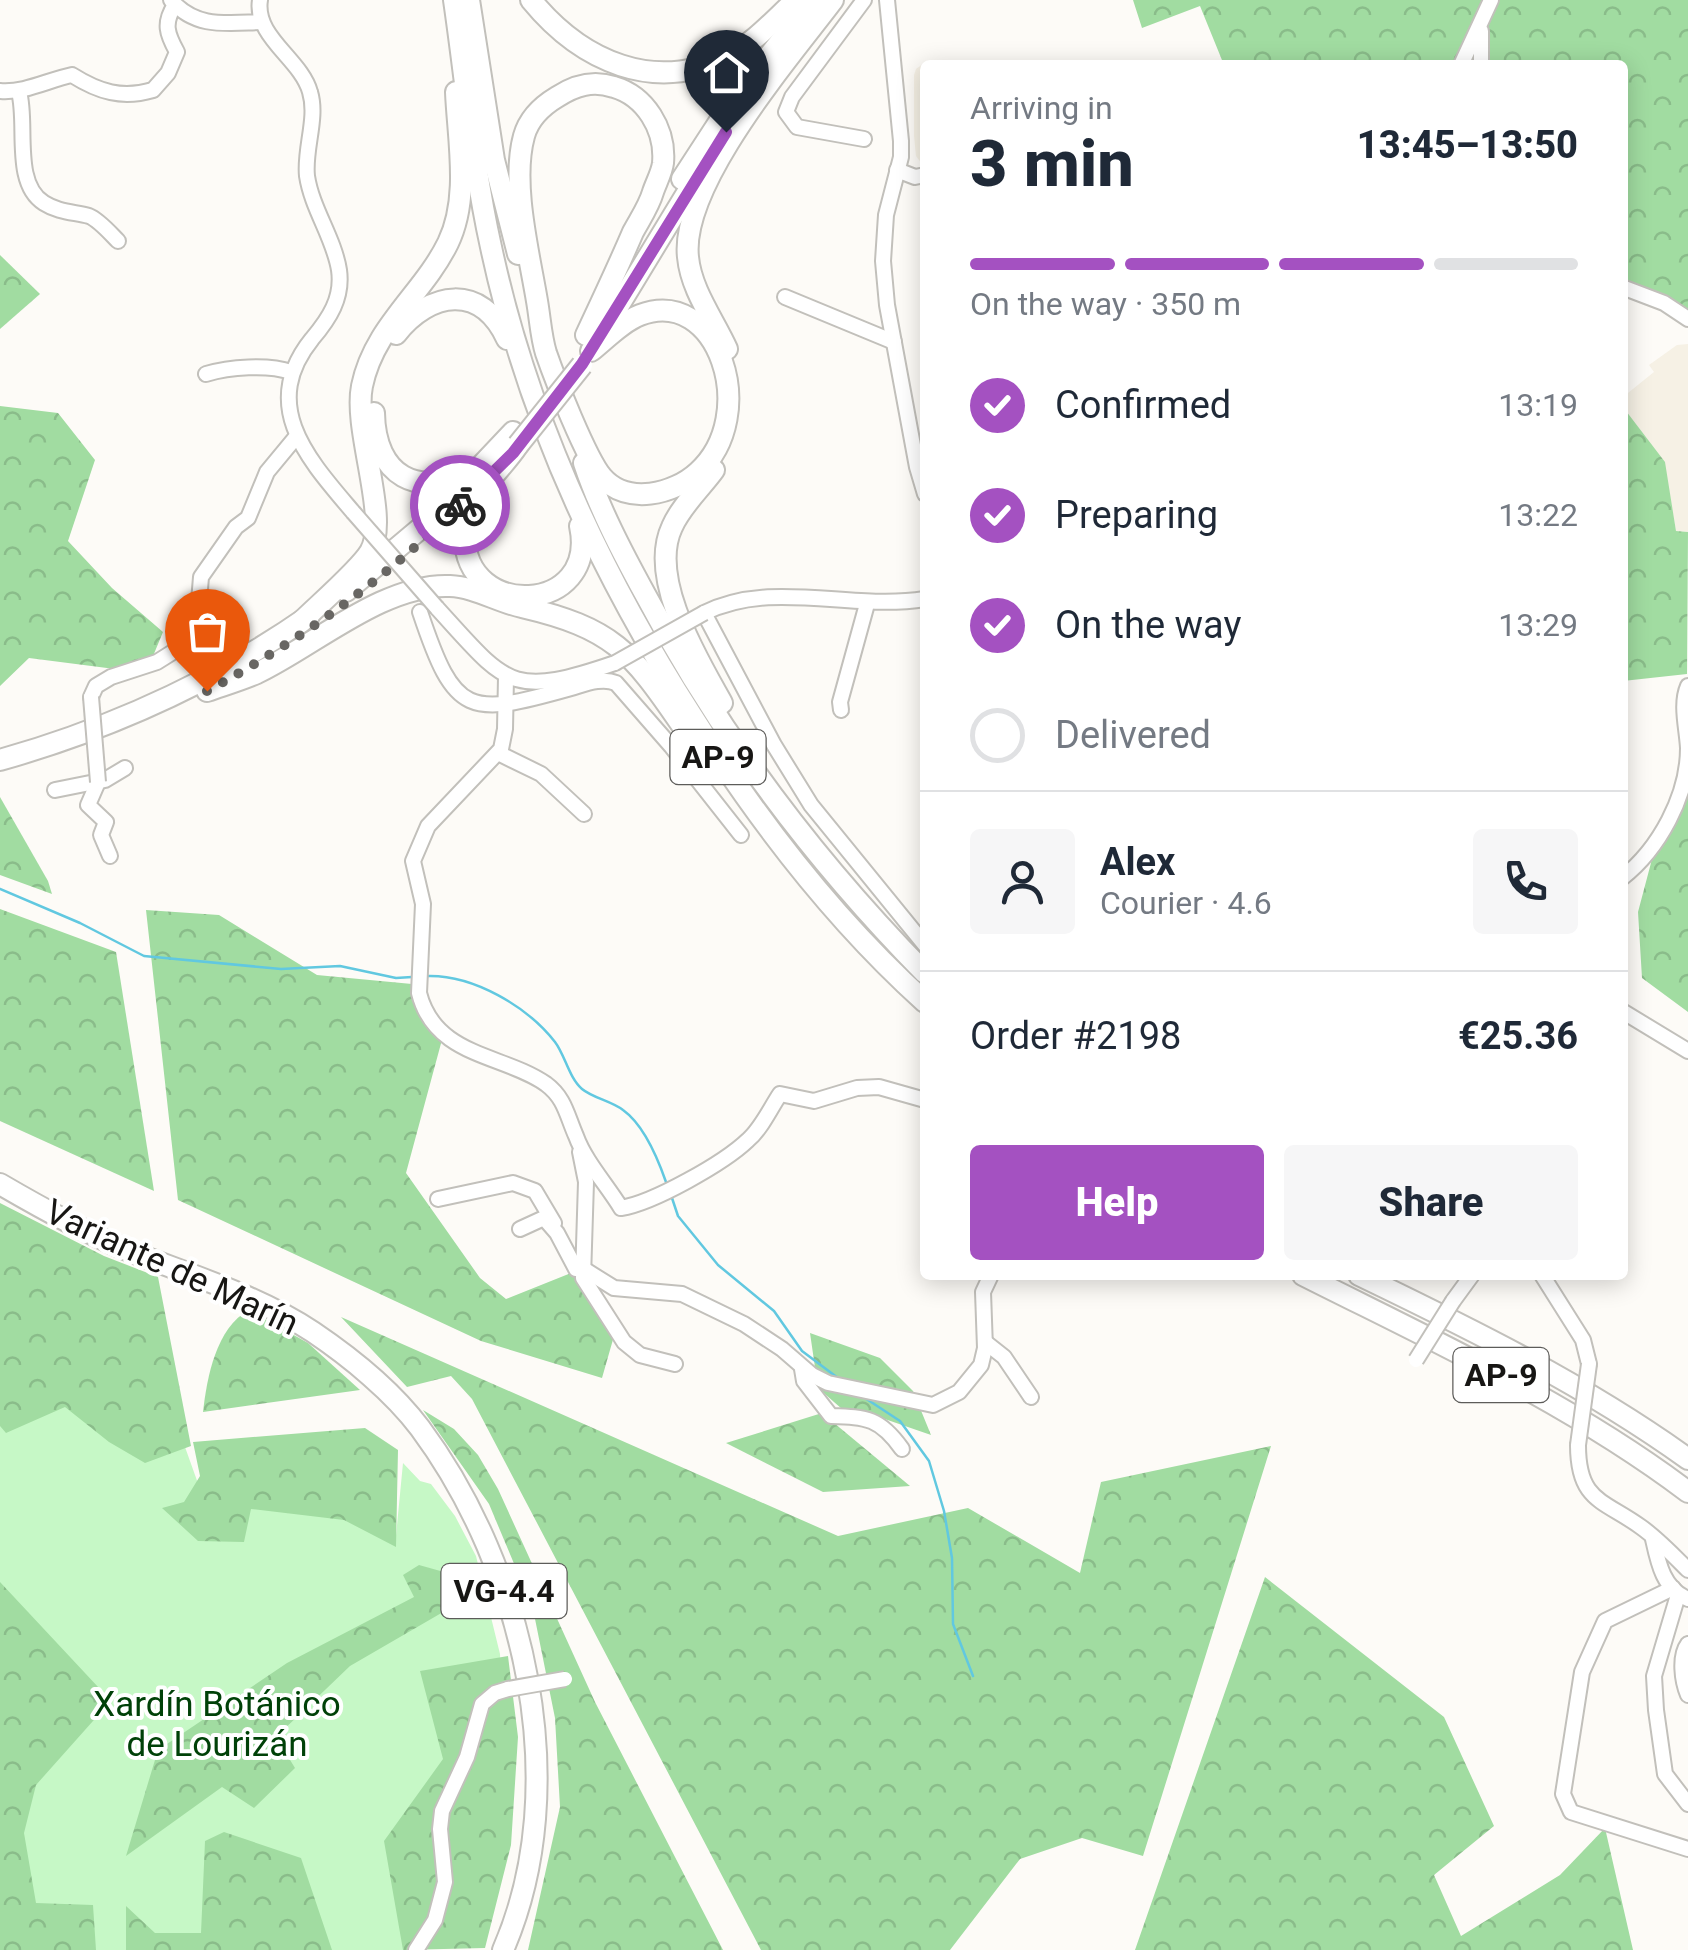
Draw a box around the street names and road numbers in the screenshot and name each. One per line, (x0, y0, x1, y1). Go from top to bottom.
road number: AP-9 (670, 730, 766, 784)
street label: Variante de Marín (39, 1191, 305, 1344)
road number: AP-9 (1454, 1348, 1548, 1402)
road number: VG-4.4 (442, 1564, 566, 1618)

